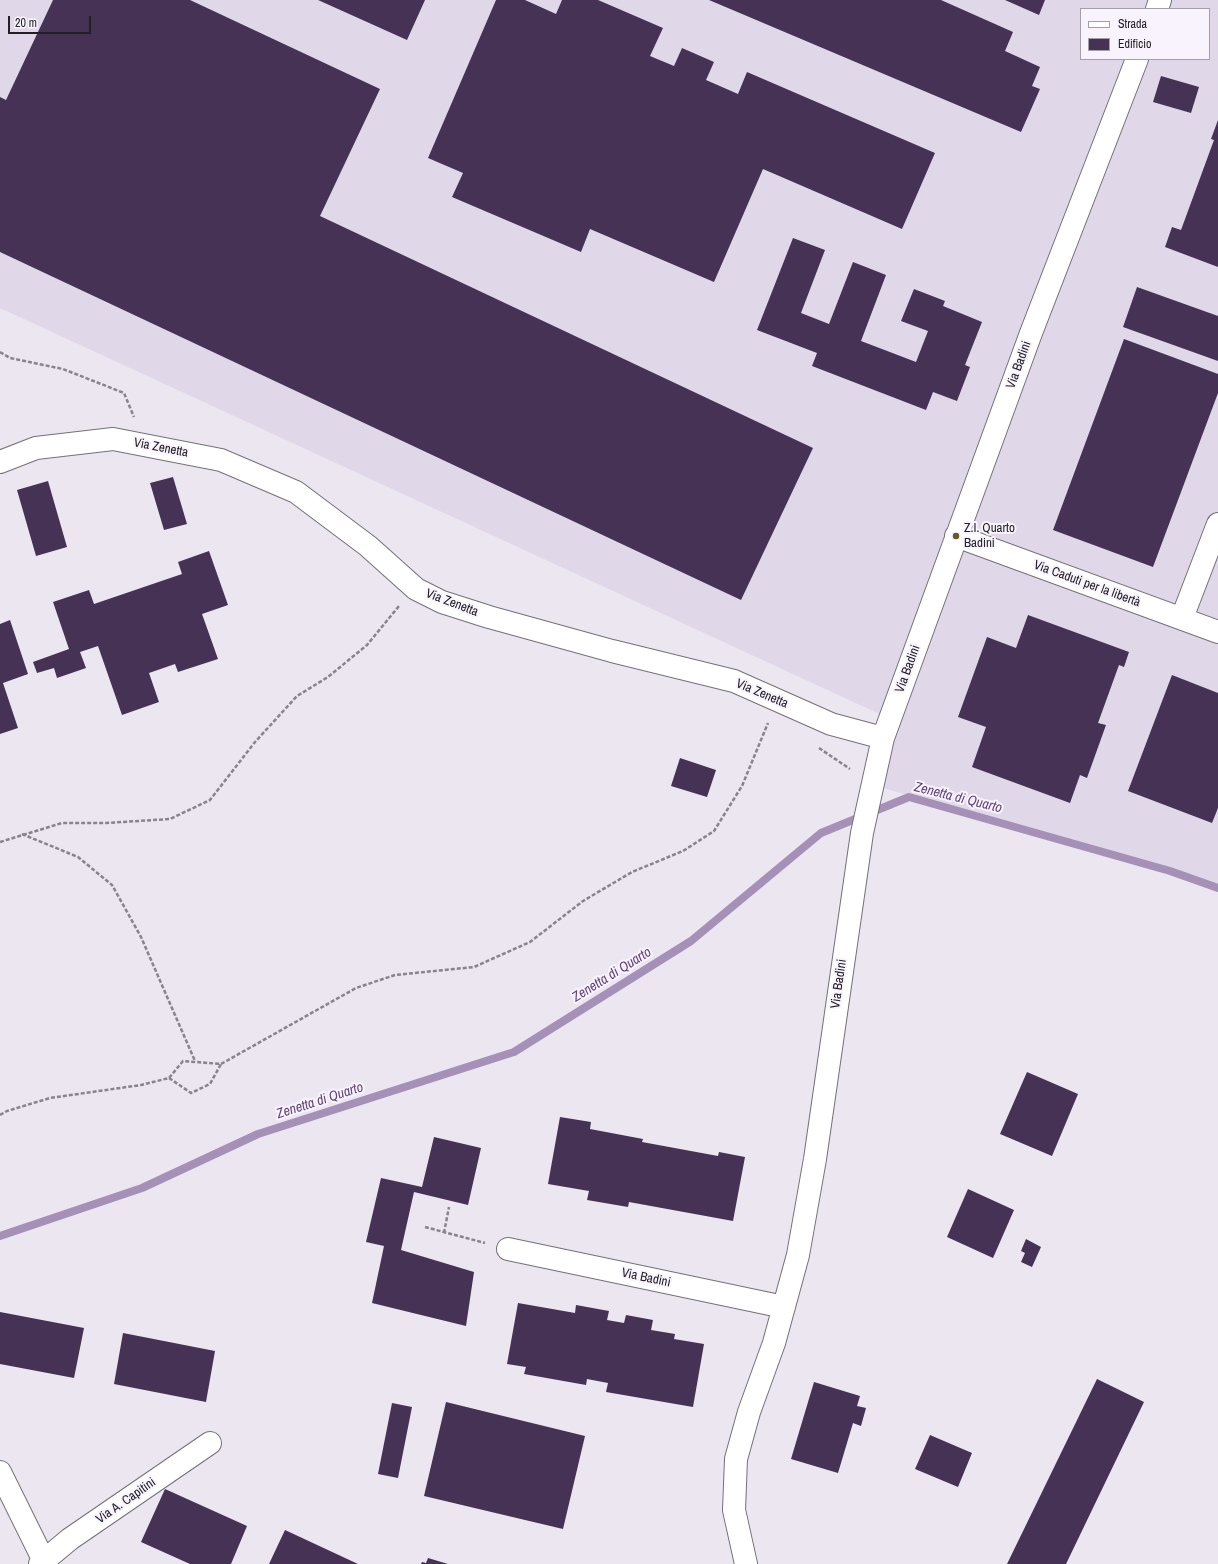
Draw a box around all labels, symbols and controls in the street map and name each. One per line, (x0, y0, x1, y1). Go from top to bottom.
scale bar (10, 8, 93, 34)
legend (1080, 8, 1210, 60)
text: 20 m (15, 15, 37, 31)
text: Strada (1118, 16, 1147, 32)
text: Edificio (1118, 36, 1151, 52)
street label: Via Badini (1003, 339, 1035, 391)
street label: Via Zenetta (133, 435, 189, 461)
place label: Z.I. Quarto Badini (964, 521, 1015, 552)
marker: Z.I. Quarto Badini (951, 531, 961, 541)
street label: Via Caduti per la libertà (1032, 557, 1142, 611)
street label: Via Zenetta (424, 586, 480, 620)
street label: Via Badini (892, 643, 924, 695)
street label: Via Zenetta (734, 676, 790, 712)
water label: Zenetta di Quarto (912, 779, 1004, 817)
water label: Zenetta di Quarto (569, 944, 655, 1006)
street label: Via Badini (828, 958, 850, 1010)
water label: Zenetta di Quarto (275, 1079, 365, 1123)
street label: Via Badini (620, 1265, 672, 1291)
street label: Via A. Capitini (93, 1475, 159, 1527)

